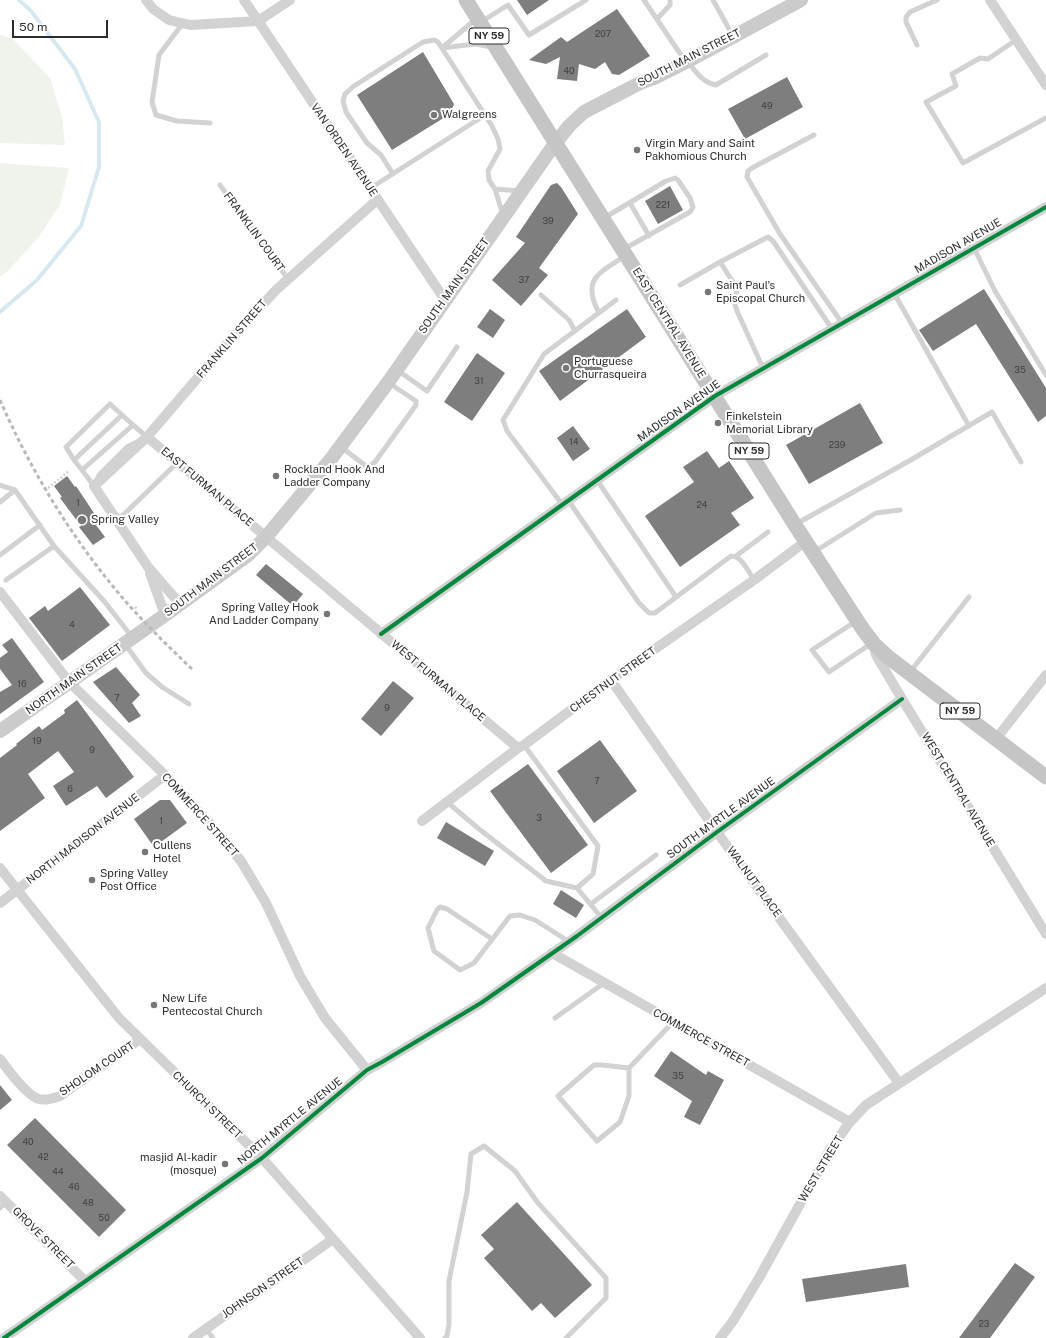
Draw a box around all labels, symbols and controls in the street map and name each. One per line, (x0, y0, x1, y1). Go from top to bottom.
scale bar (14, 12, 110, 38)
text: 50 m (19, 20, 47, 34)
street label: SOUTH MAIN STREET (635, 26, 743, 90)
road number: NY 59 (469, 28, 509, 44)
house number: 207 (595, 29, 611, 39)
house number: 40 (563, 66, 575, 76)
street label: VAN ORDEN AVENUE (308, 101, 380, 199)
house number: 49 (761, 101, 773, 111)
place label: Walgreens (442, 108, 497, 122)
marker: Walgreens (429, 110, 439, 120)
place label: Virgin Mary and Saint Pakhomious Church (645, 137, 755, 163)
marker: Virgin Mary and Saint Pakhomious Church (632, 145, 642, 155)
street label: FRANKLIN COURT (221, 190, 287, 274)
house number: 221 (656, 200, 670, 210)
house number: 39 (542, 216, 554, 226)
street label: MADISON AVENUE (912, 216, 1004, 276)
street label: SOUTH MAIN STREET (416, 236, 492, 336)
street label: EAST CENTRAL AVENUE (629, 265, 709, 381)
house number: 37 (519, 275, 529, 285)
place label: Saint Paul's Episcopal Church (716, 279, 805, 305)
marker: Saint Paul's Episcopal Church (703, 287, 713, 297)
street label: FRANKLIN STREET (194, 297, 270, 381)
place label: Portuguese Churrasqueira (574, 355, 647, 381)
marker: Portuguese Churrasqueira (561, 363, 571, 373)
house number: 35 (1014, 365, 1026, 375)
house number: 31 (474, 376, 484, 386)
street label: MADISON AVENUE (635, 377, 723, 445)
place label: Finkelstein Memorial Library (726, 410, 813, 436)
marker: Finkelstein Memorial Library (713, 418, 723, 428)
house number: 14 (569, 437, 579, 447)
house number: 239 (829, 440, 845, 450)
road number: NY 59 (729, 443, 769, 459)
street label: EAST FURMAN PLACE (158, 445, 256, 529)
place label: Rockland Hook And Ladder Company (284, 463, 385, 489)
marker: Rockland Hook And Ladder Company (271, 471, 281, 481)
house number: 1 (76, 498, 80, 508)
house number: 24 (696, 500, 708, 510)
place label: Spring Valley (91, 513, 159, 527)
marker: Spring Valley (76, 514, 88, 526)
street label: SOUTH MAIN STREET (162, 541, 260, 619)
place label: Spring Valley Hook And Ladder Company (209, 601, 319, 627)
marker: Spring Valley Hook And Ladder Company (322, 609, 332, 619)
house number: 4 (69, 620, 75, 630)
street label: WEST FURMAN PLACE (388, 638, 488, 724)
street label: NORTH MAIN STREET (23, 641, 125, 717)
street label: CHESTNUT STREET (567, 644, 659, 716)
house number: 16 (17, 679, 27, 689)
house number: 7 (114, 693, 120, 703)
house number: 9 (384, 703, 390, 713)
road number: NY 59 (940, 703, 980, 719)
street label: WEST CENTRAL AVENUE (919, 730, 997, 850)
house number: 19 (32, 736, 42, 746)
house number: 9 (89, 745, 95, 755)
street label: COMMERCE STREET (159, 770, 241, 860)
street label: SOUTH MYRTLE AVENUE (664, 774, 778, 862)
house number: 7 (594, 776, 600, 786)
house number: 6 (67, 784, 73, 794)
street label: NORTH MADISON AVENUE (24, 791, 142, 887)
house number: 3 (536, 813, 542, 823)
house number: 1 (159, 816, 163, 826)
place label: Cullens Hotel (153, 839, 191, 865)
street label: WALNUT PLACE (724, 844, 784, 920)
marker: Cullens Hotel (140, 847, 150, 857)
place label: Spring Valley Post Office (100, 867, 168, 893)
marker: Spring Valley Post Office (87, 875, 97, 885)
place label: New Life Pentecostal Church (162, 992, 262, 1018)
marker: New Life Pentecostal Church (149, 1000, 159, 1010)
street label: COMMERCE STREET (651, 1006, 751, 1070)
street label: SHOLOM COURT (57, 1039, 137, 1099)
street label: CHURCH STREET (170, 1069, 244, 1141)
house number: 35 (672, 1071, 684, 1081)
street label: NORTH MYRTLE AVENUE (235, 1075, 345, 1167)
street label: WEST STREET (796, 1133, 846, 1205)
house number: 40 (22, 1137, 34, 1147)
place label: masjid Al-kadir (mosque) (140, 1151, 217, 1177)
house number: 42 (37, 1152, 49, 1162)
marker: masjid Al-kadir (mosque) (220, 1159, 230, 1169)
house number: 44 (52, 1167, 64, 1177)
house number: 46 (68, 1182, 80, 1192)
house number: 48 (82, 1198, 94, 1208)
street label: GROVE STREET (9, 1204, 77, 1272)
house number: 50 (98, 1213, 110, 1223)
street label: JOHNSON STREET (220, 1255, 306, 1321)
house number: 23 (978, 1319, 990, 1329)

